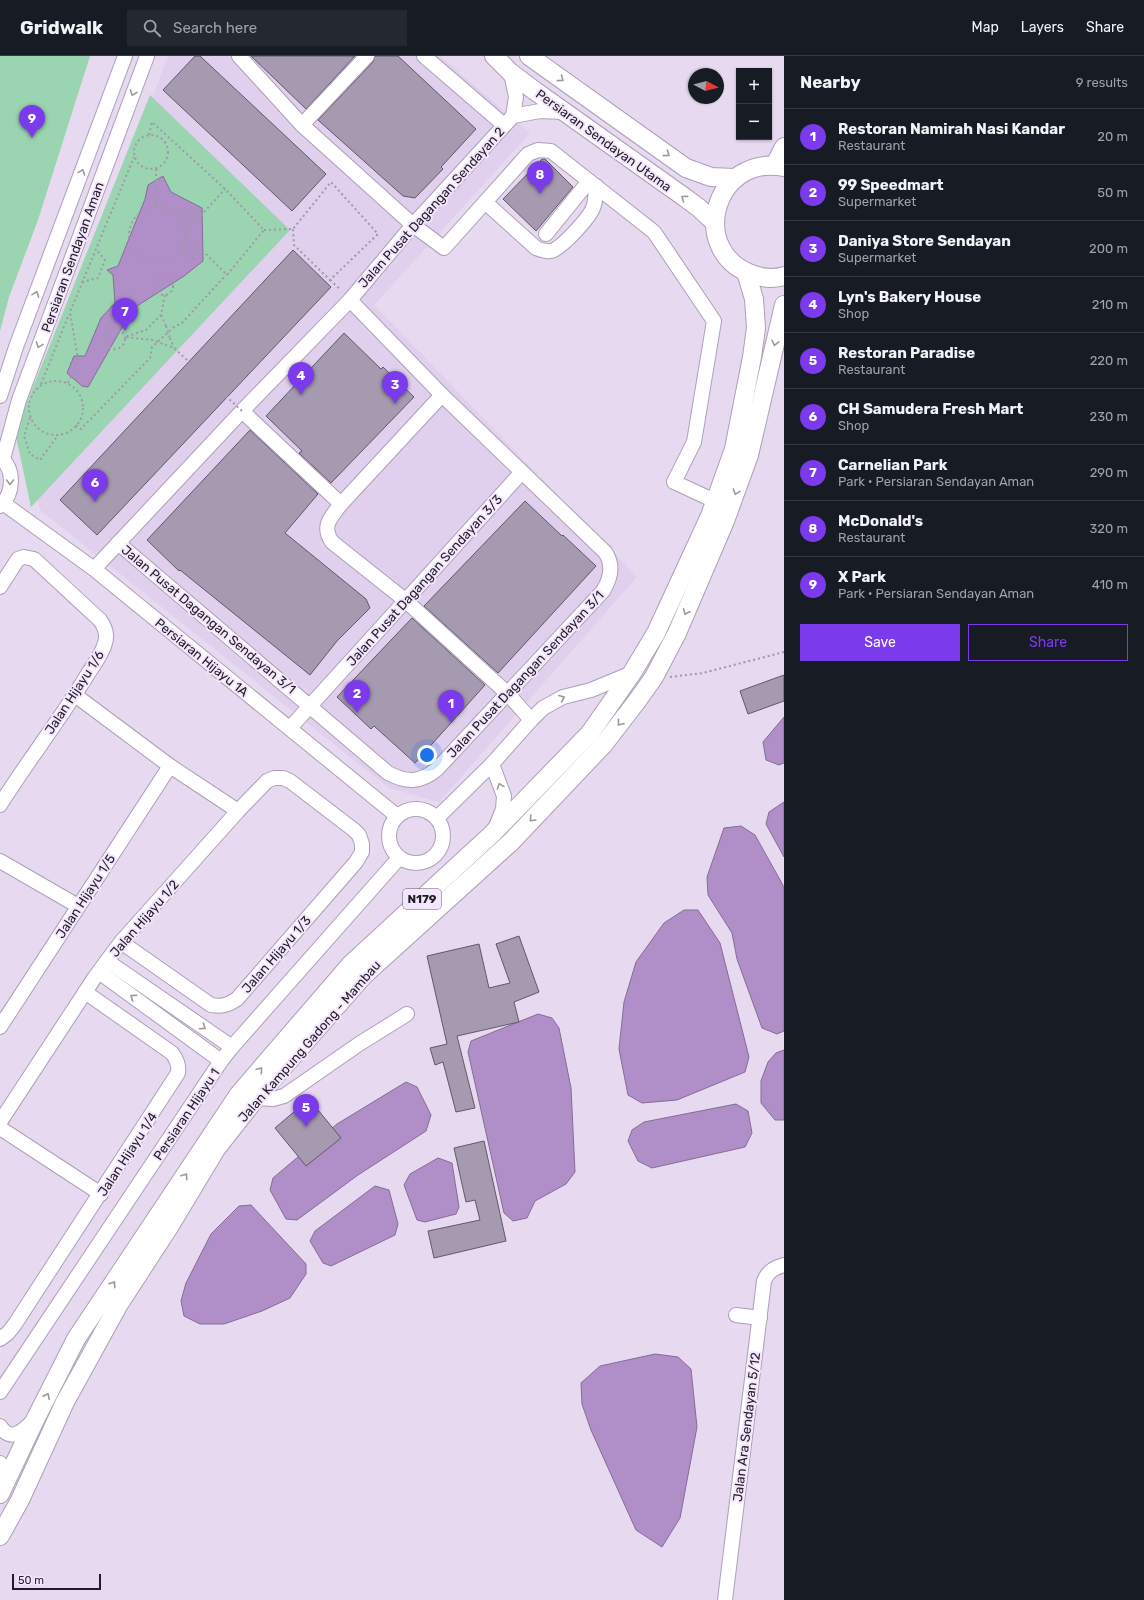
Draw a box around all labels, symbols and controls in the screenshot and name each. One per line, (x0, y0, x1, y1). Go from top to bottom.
search box (127, 10, 407, 46)
text: Gridwalk (20, 16, 103, 39)
icon: search (141, 17, 163, 39)
text: Search here (173, 19, 257, 37)
text: Map (972, 19, 999, 36)
text: Layers (1021, 19, 1064, 36)
text: Share (1086, 19, 1124, 36)
north arrow (688, 68, 724, 104)
map controls (736, 68, 772, 140)
button: + (736, 68, 772, 104)
text: Nearby (800, 72, 861, 92)
one-way arrow (557, 74, 564, 82)
text: 9 results (1076, 75, 1128, 90)
street label: Persiaran Sendayan Utama (533, 86, 674, 195)
one-way arrow (130, 89, 138, 96)
button: − (736, 104, 772, 140)
pin: 9 (19, 105, 45, 138)
text: Restoran Namirah Nasi Kandar (838, 120, 1065, 138)
street label: Jalan Pusat Dagangan Sendayan 2 (355, 124, 508, 291)
text: 1 (810, 129, 816, 144)
text: 20 m (1097, 129, 1128, 144)
text: Restaurant (838, 138, 905, 153)
one-way arrow (663, 149, 670, 157)
pin: 8 (527, 161, 553, 194)
one-way arrow (77, 168, 85, 175)
text: 99 Speedmart (838, 176, 944, 194)
street label: Persiaran Sendayan Aman (38, 180, 107, 334)
text: 2 (809, 185, 817, 200)
text: 50 m (1097, 185, 1128, 200)
text: Supermarket (838, 194, 916, 209)
one-way arrow (682, 195, 689, 202)
text: Daniya Store Sendayan (838, 232, 1011, 250)
text: 3 (809, 241, 817, 256)
text: 200 m (1089, 241, 1128, 256)
text: Supermarket (838, 250, 916, 265)
text: Lyn's Bakery House (838, 288, 981, 306)
one-way arrow (32, 290, 40, 297)
text: 4 (809, 297, 817, 312)
text: 210 m (1092, 297, 1128, 312)
pin: 7 (112, 298, 138, 331)
text: Shop (838, 306, 869, 321)
one-way arrow (771, 339, 780, 346)
one-way arrow (35, 342, 44, 349)
text: Restoran Paradise (838, 344, 975, 362)
text: 5 (809, 353, 817, 368)
text: 220 m (1090, 353, 1128, 368)
pin: 4 (288, 362, 314, 395)
text: Restaurant (838, 362, 905, 377)
pin: 3 (382, 371, 408, 404)
text: CH Samudera Fresh Mart (838, 400, 1023, 418)
text: 6 (809, 409, 817, 424)
text: 230 m (1090, 409, 1128, 424)
text: Shop (838, 418, 869, 433)
text: Carnelian Park (838, 456, 947, 474)
text: 7 (809, 465, 817, 480)
text: 290 m (1090, 465, 1128, 480)
pin: 6 (82, 469, 108, 502)
text: Park · Persiaran Sendayan Aman (838, 474, 1034, 489)
one-way arrow (6, 479, 14, 485)
one-way arrow (732, 488, 740, 495)
street label: Jalan Pusat Dagangan Sendayan 3/3 (344, 492, 506, 670)
text: McDonald's (838, 512, 923, 530)
text: 8 (809, 521, 817, 536)
text: 320 m (1090, 521, 1128, 536)
text: Restaurant (838, 530, 905, 545)
street label: Jalan Pusat Dagangan Sendayan 3/1 (118, 542, 299, 697)
text: X Park (838, 568, 886, 586)
text: 9 (809, 577, 817, 592)
text: 410 m (1092, 577, 1128, 592)
text: Park · Persiaran Sendayan Aman (838, 586, 1034, 601)
street label: Jalan Pusat Dagangan Sendayan 3/1 (443, 587, 607, 761)
one-way arrow (683, 607, 691, 615)
street label: Persiaran Hijayu 1A (152, 615, 252, 700)
button: Save (800, 624, 960, 661)
button: Share (968, 624, 1128, 661)
street label: Jalan Hijayu 1/6 (42, 648, 107, 737)
pin: 2 (344, 680, 370, 713)
pin: 1 (438, 690, 464, 723)
one-way arrow (559, 695, 566, 703)
one-way arrow (618, 719, 625, 726)
your location (417, 745, 437, 765)
one-way arrow (496, 783, 505, 790)
one-way arrow (530, 814, 537, 822)
street label: Jalan Hijayu 1/5 (53, 851, 118, 941)
street label: Jalan Hijayu 1/2 (107, 877, 182, 960)
road number: N179 (403, 889, 441, 909)
street label: Jalan Hijayu 1/3 (239, 913, 314, 996)
street label: Jalan Kampung Gadong - Mambau (235, 958, 384, 1126)
one-way arrow (131, 995, 138, 1002)
one-way arrow (199, 1022, 206, 1030)
street label: Persiaran Hijayu 1 (150, 1066, 223, 1163)
one-way arrow (255, 1067, 263, 1075)
pin: 5 (293, 1094, 319, 1127)
street label: Jalan Hijayu 1/4 (95, 1110, 160, 1199)
one-way arrow (180, 1173, 188, 1180)
one-way arrow (108, 1281, 116, 1288)
street label: Jalan Ara Sendayan 5/12 (730, 1351, 763, 1503)
one-way arrow (42, 1393, 50, 1400)
scale bar (12, 1572, 101, 1591)
text: 50 m (18, 1574, 44, 1587)

